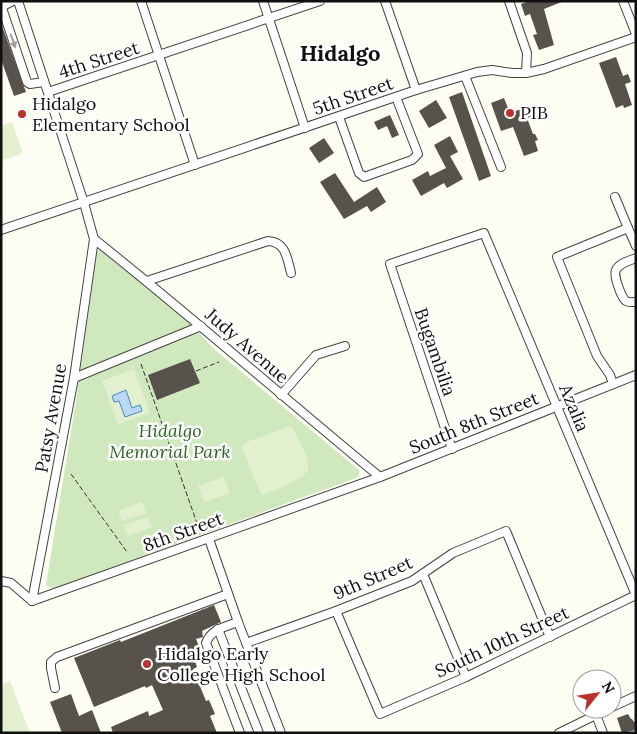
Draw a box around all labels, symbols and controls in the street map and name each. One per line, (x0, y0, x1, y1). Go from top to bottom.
one-way arrow (10, 34, 17, 49)
street label: 4th Street (56, 36, 142, 83)
district label: Hidalgo (300, 39, 380, 67)
street label: 5th Street (310, 71, 396, 120)
place label: Hidalgo Elementary School (32, 92, 190, 136)
place label: PIB (520, 101, 548, 124)
marker: PIB (504, 107, 516, 119)
marker: Hidalgo Elementary School (16, 108, 28, 120)
street label: Judy Avenue (200, 302, 294, 388)
street label: Bugambilia (410, 305, 461, 399)
street label: Patsy Avenue (30, 361, 71, 474)
street label: Azalia (554, 380, 595, 435)
street label: South 8th Street (406, 386, 542, 459)
park label: Hidalgo Memorial Park (109, 419, 231, 463)
street label: 8th Street (140, 506, 226, 557)
street label: 9th Street (330, 551, 416, 605)
street label: South 10th Street (431, 600, 572, 683)
place label: Hidalgo Early College High School (157, 642, 326, 686)
marker: Hidalgo Early College High School (141, 658, 153, 670)
north arrow (572, 669, 622, 719)
text: N (598, 678, 619, 697)

